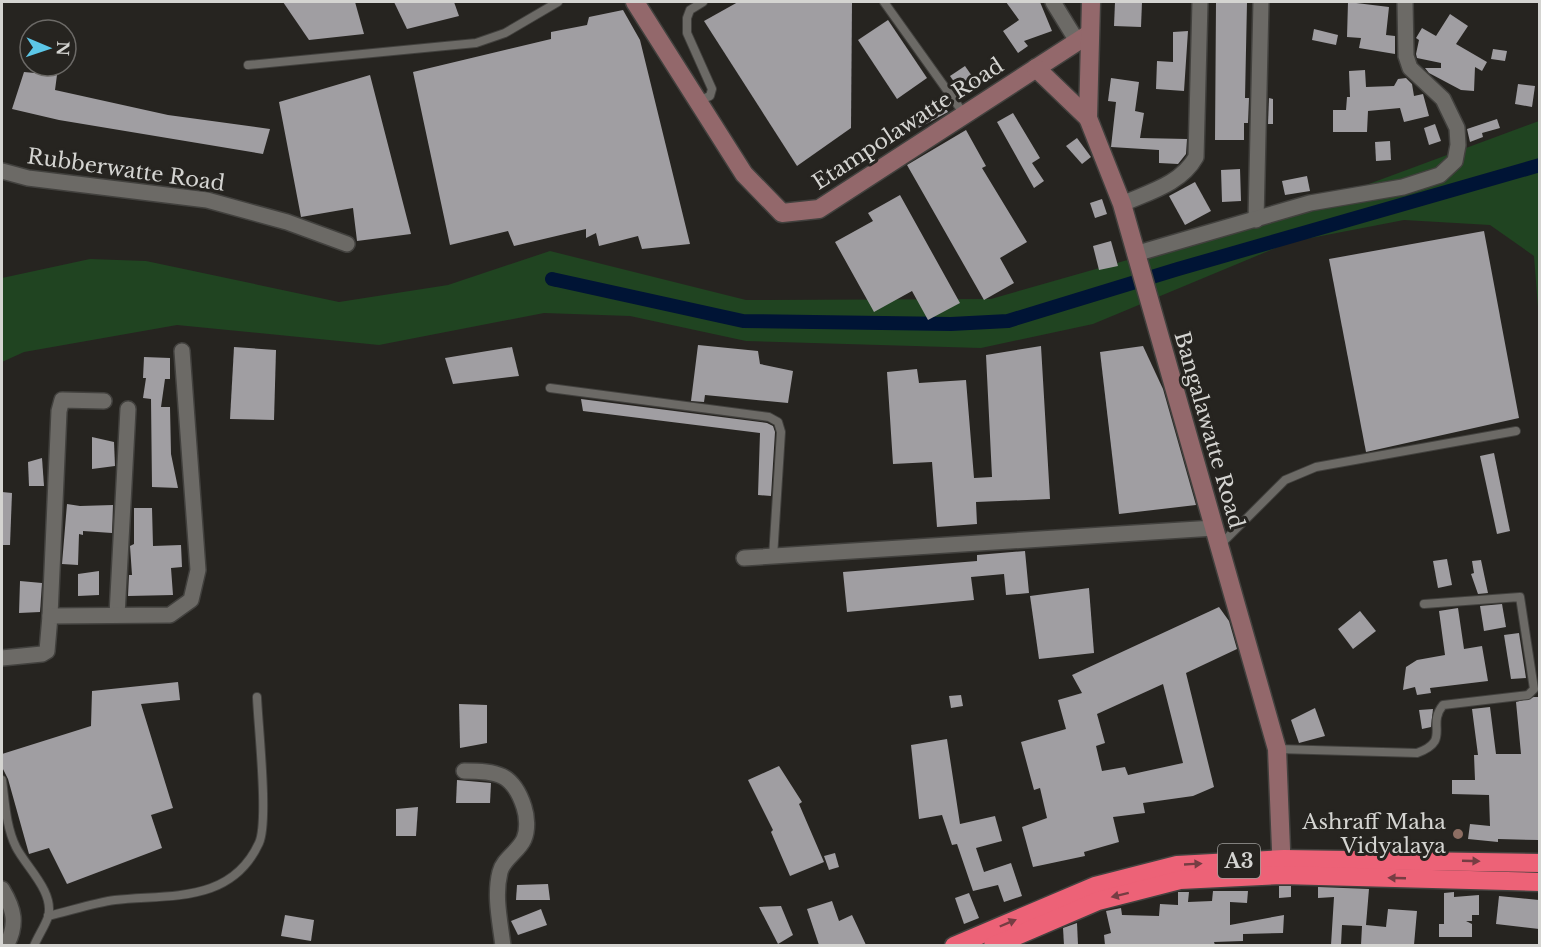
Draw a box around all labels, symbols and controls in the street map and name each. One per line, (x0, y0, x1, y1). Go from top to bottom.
north arrow (18, 18, 78, 78)
text: N (53, 41, 73, 56)
street label: Etampolawatte Road (808, 53, 1008, 195)
street label: Rubberwatte Road (26, 143, 226, 197)
street label: Bangalawatte Road (1168, 329, 1250, 531)
place label: Ashraff Maha Vidyalaya (1301, 809, 1446, 859)
marker: Ashraff Maha Vidyalaya (1451, 827, 1465, 841)
road number: A3 (1218, 844, 1260, 878)
one-way arrow (1462, 856, 1481, 866)
one-way arrow (1183, 859, 1202, 869)
one-way arrow (1388, 873, 1407, 883)
one-way arrow (1111, 891, 1129, 901)
one-way arrow (999, 918, 1017, 928)

